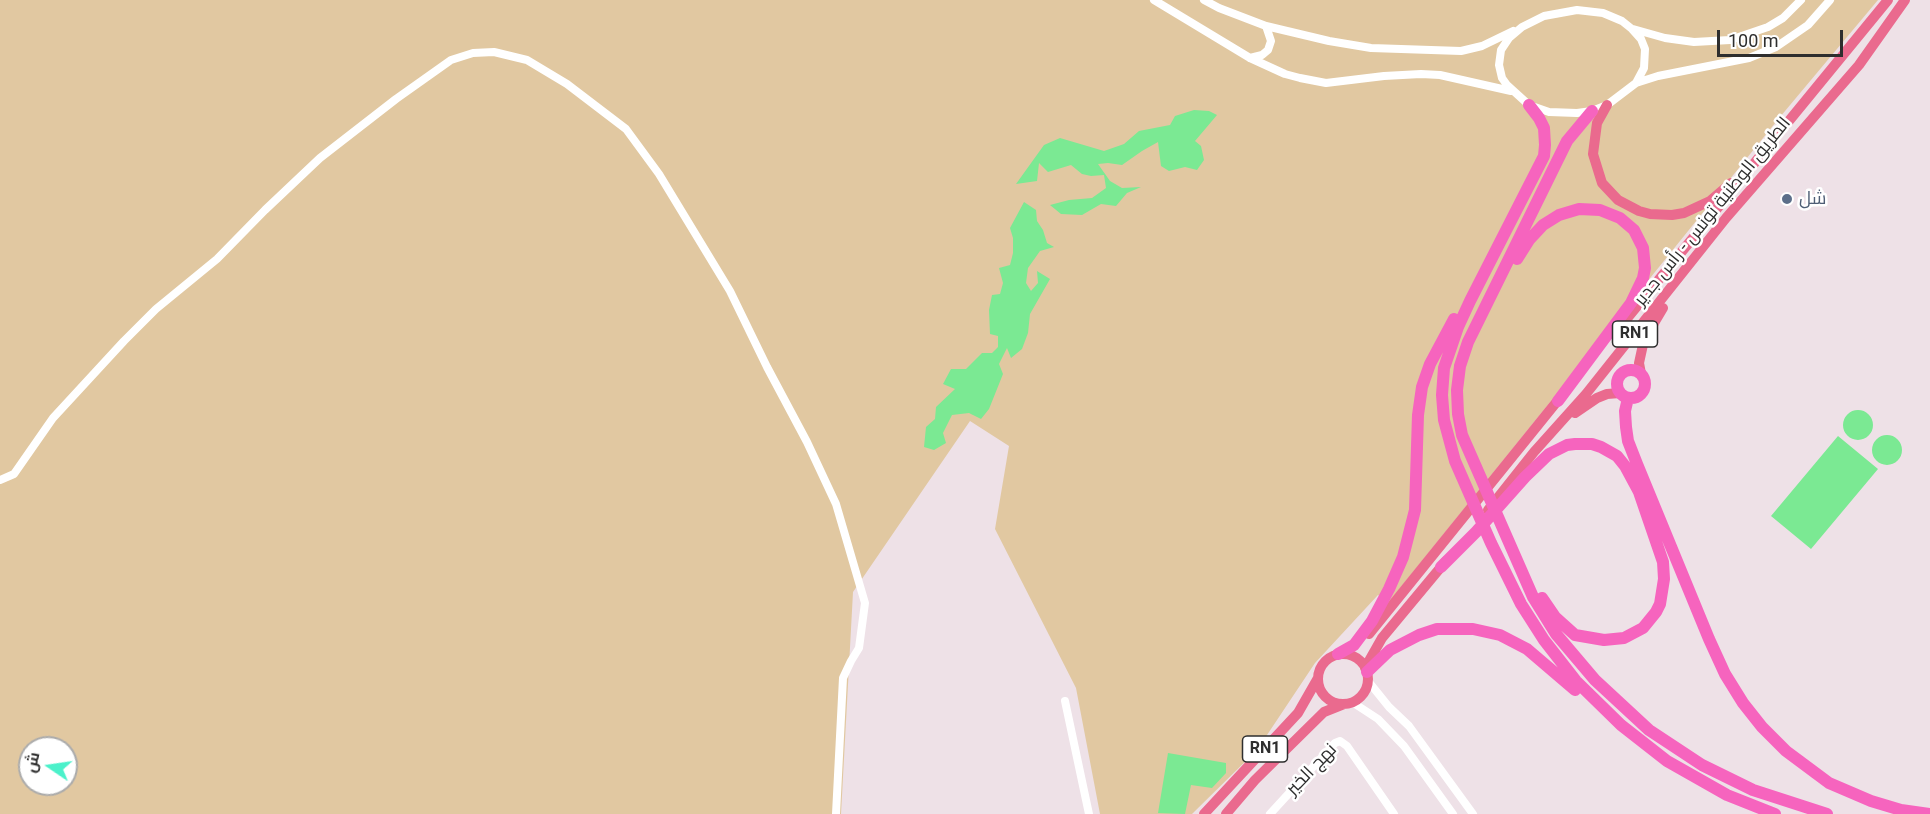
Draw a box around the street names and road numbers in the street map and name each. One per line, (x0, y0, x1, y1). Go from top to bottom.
street label: الطريق الوطنية تونس - رأس جدير (1630, 113, 1796, 311)
road number: RN1 (1612, 321, 1658, 347)
road number: RN1 (1242, 736, 1288, 762)
street label: نهج الخير (1282, 740, 1342, 800)

